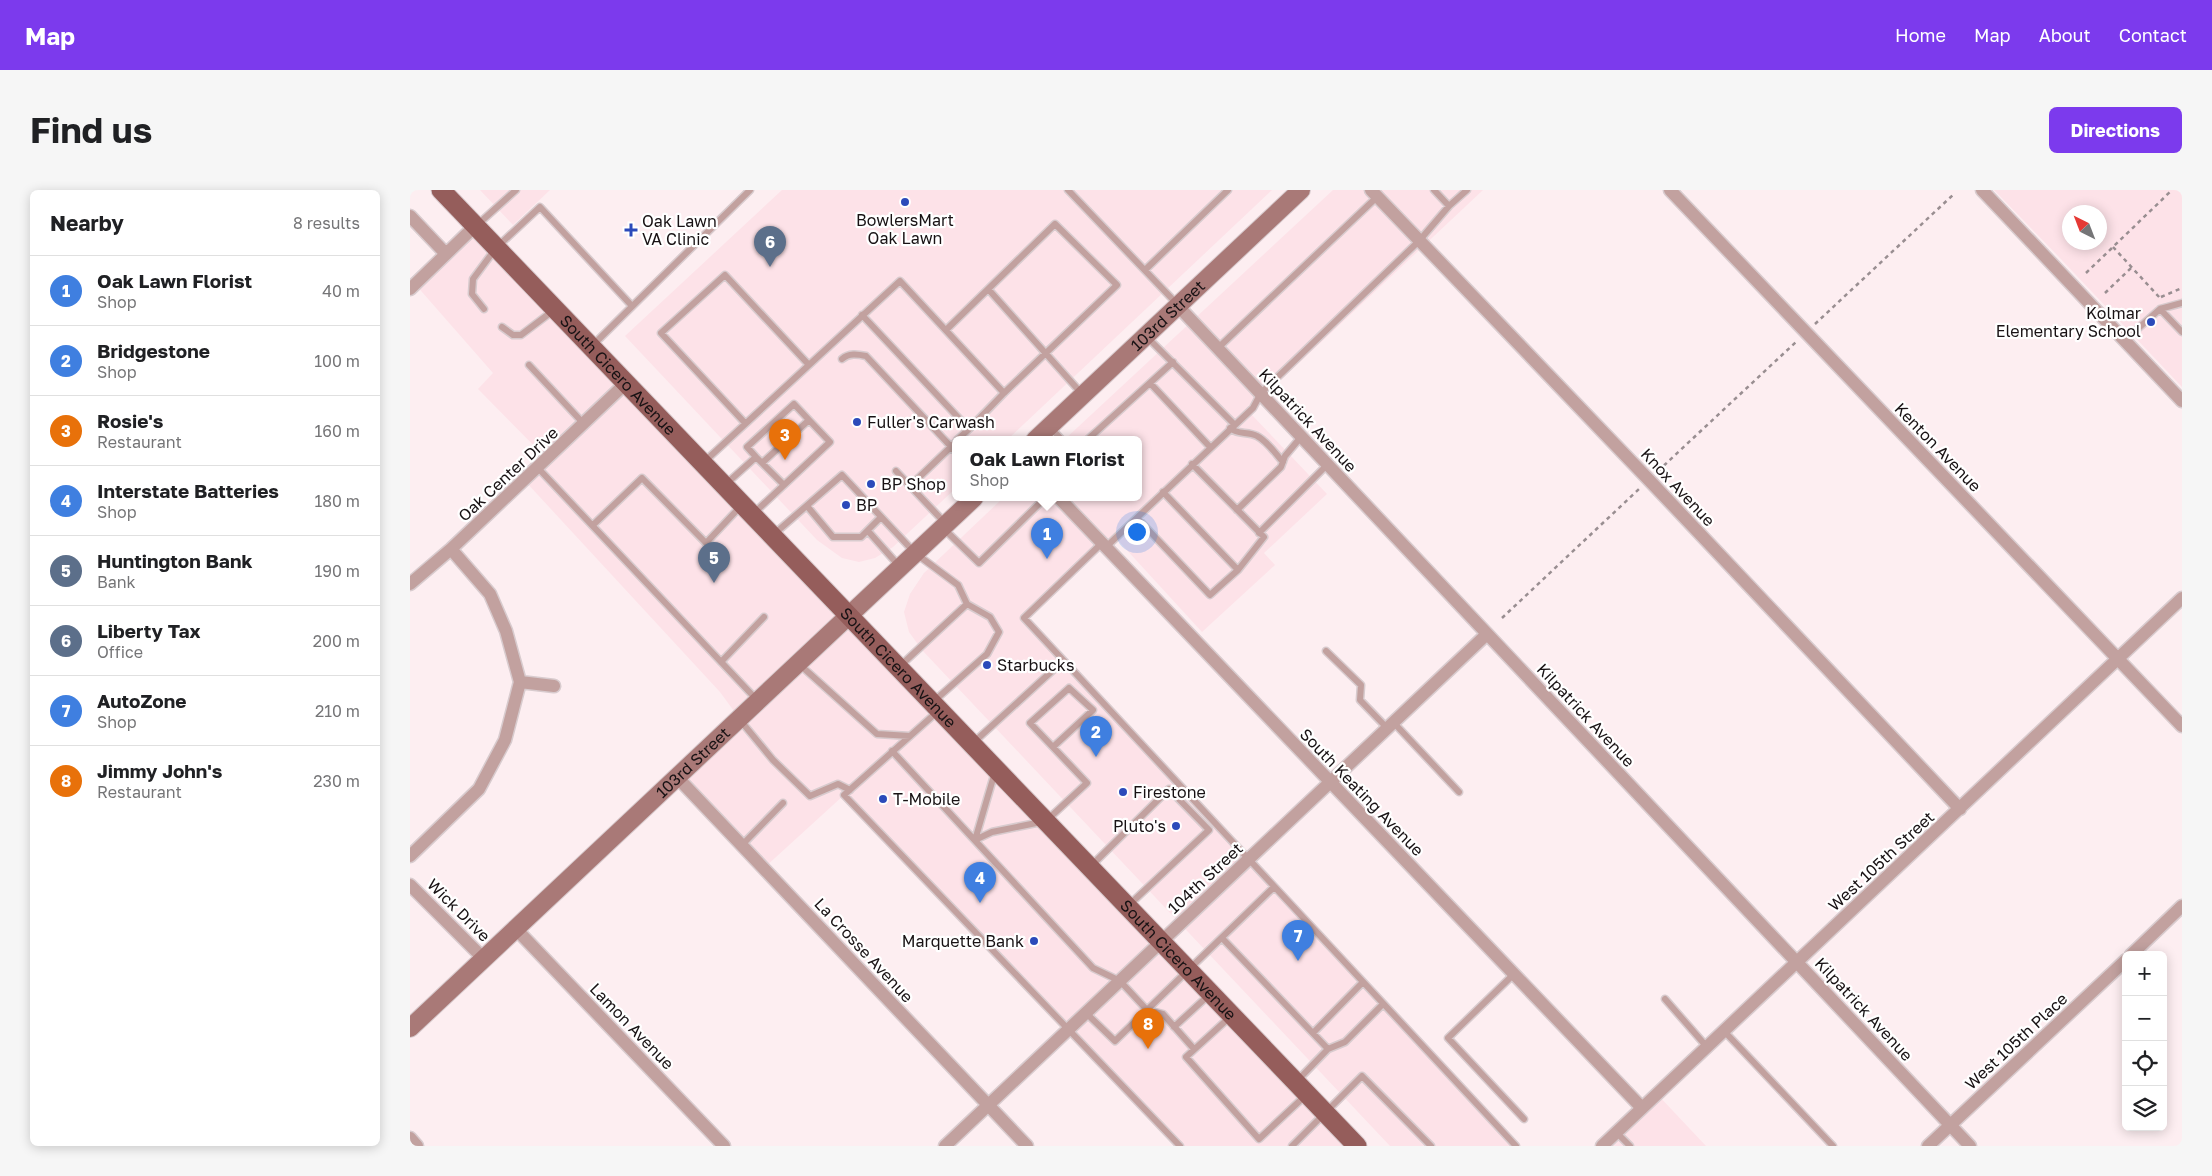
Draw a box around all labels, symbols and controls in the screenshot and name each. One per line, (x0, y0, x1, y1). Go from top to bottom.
text: Map (25, 21, 75, 50)
text: Home (1895, 24, 1946, 46)
text: Map (1974, 24, 2011, 46)
text: About (2039, 24, 2091, 46)
text: Contact (2119, 24, 2187, 46)
button: Directions (2049, 107, 2182, 153)
text: Find us (30, 109, 152, 151)
marker: BowlersMart Oak Lawn (899, 196, 911, 208)
north arrow (2062, 205, 2107, 250)
text: Nearby (50, 210, 124, 236)
place label: BowlersMart Oak Lawn (856, 210, 954, 248)
place label: Oak Lawn VA Clinic (642, 211, 717, 249)
text: 8 results (293, 213, 360, 233)
marker: Oak Lawn VA Clinic (624, 223, 638, 237)
pin: 6 (754, 226, 786, 267)
text: Oak Lawn Florist (97, 269, 252, 292)
street label: 103rd Street (1126, 276, 1209, 355)
text: 1 (62, 281, 70, 301)
text: 40 m (322, 281, 360, 301)
text: Shop (97, 292, 137, 312)
place label: Kolmar Elementary School (1996, 303, 2141, 341)
street label: South Cicero Avenue (556, 310, 680, 439)
marker: Kolmar Elementary School (2145, 316, 2157, 328)
text: Bridgestone (97, 339, 210, 362)
text: 2 (61, 351, 71, 371)
text: 100 m (314, 351, 360, 371)
text: Shop (97, 362, 137, 382)
street label: Kilpatrick Avenue (1255, 364, 1361, 476)
street label: Kenton Avenue (1891, 398, 1985, 496)
text: Rosie's (97, 409, 163, 432)
place label: Fuller's Carwash (867, 412, 995, 432)
marker: Fuller's Carwash (851, 416, 863, 428)
pin: 3 (769, 419, 801, 460)
text: 3 (61, 421, 71, 441)
text: 160 m (314, 421, 360, 441)
street label: Oak Center Drive (454, 423, 562, 525)
text: Restaurant (97, 432, 182, 452)
popup (952, 436, 1142, 501)
street label: Knox Avenue (1637, 444, 1719, 530)
text: Oak Lawn Florist (969, 447, 1125, 470)
text: Shop (969, 470, 1009, 490)
place label: BP Shop (881, 474, 946, 494)
marker: BP Shop (865, 478, 877, 490)
text: Interstate Batteries (97, 479, 279, 502)
text: 4 (61, 491, 71, 511)
text: 180 m (314, 491, 360, 511)
place label: BP (856, 495, 877, 515)
marker: BP (840, 499, 852, 511)
text: Shop (97, 502, 137, 522)
pin: 1 (1031, 518, 1063, 559)
your location (1124, 519, 1150, 545)
pin: 5 (698, 542, 730, 583)
text: Huntington Bank (97, 549, 252, 572)
text: 5 (61, 561, 71, 581)
text: 190 m (314, 561, 360, 581)
text: Bank (97, 572, 136, 592)
street label: South Cicero Avenue (836, 603, 961, 732)
text: Liberty Tax (97, 619, 201, 642)
text: 6 (61, 631, 71, 651)
text: 200 m (313, 631, 360, 651)
text: Office (97, 642, 143, 662)
place label: Starbucks (997, 655, 1074, 675)
marker: Starbucks (981, 659, 993, 671)
street label: Kilpatrick Avenue (1533, 659, 1639, 771)
text: AutoZone (97, 689, 186, 712)
text: 7 (62, 701, 70, 721)
text: 210 m (315, 701, 360, 721)
text: Shop (97, 712, 137, 732)
pin: 2 (1080, 716, 1112, 757)
street label: 103rd Street (652, 723, 734, 802)
street label: South Keating Avenue (1296, 724, 1428, 860)
text: Jimmy John's (97, 759, 222, 782)
text: 8 (61, 771, 71, 791)
text: 230 m (313, 771, 360, 791)
text: Restaurant (97, 782, 182, 802)
place label: Firestone (1133, 782, 1206, 802)
marker: Firestone (1117, 786, 1129, 798)
place label: T-Mobile (893, 789, 960, 809)
marker: T-Mobile (877, 793, 889, 805)
street label: West 105th Street (1824, 807, 1938, 915)
place label: Pluto's (1113, 816, 1166, 836)
marker: Pluto's (1170, 820, 1182, 832)
street label: 104th Street (1163, 838, 1247, 918)
pin: 4 (964, 862, 996, 903)
street label: Wick Drive (423, 874, 495, 946)
street label: La Crosse Avenue (810, 894, 918, 1006)
street label: South Cicero Avenue (1116, 895, 1241, 1024)
pin: 7 (1282, 920, 1314, 961)
place label: Marquette Bank (902, 931, 1024, 951)
marker: Marquette Bank (1028, 935, 1040, 947)
map controls (2122, 951, 2167, 1131)
button: + (2122, 951, 2167, 996)
street label: Kilpatrick Avenue (1811, 953, 1917, 1065)
street label: Lamon Avenue (586, 979, 678, 1073)
street label: West 105th Place (1961, 988, 2071, 1094)
button: − (2122, 996, 2167, 1041)
pin: 8 (1132, 1008, 1164, 1049)
button: locate (2122, 1041, 2167, 1086)
button: layers (2122, 1086, 2167, 1131)

